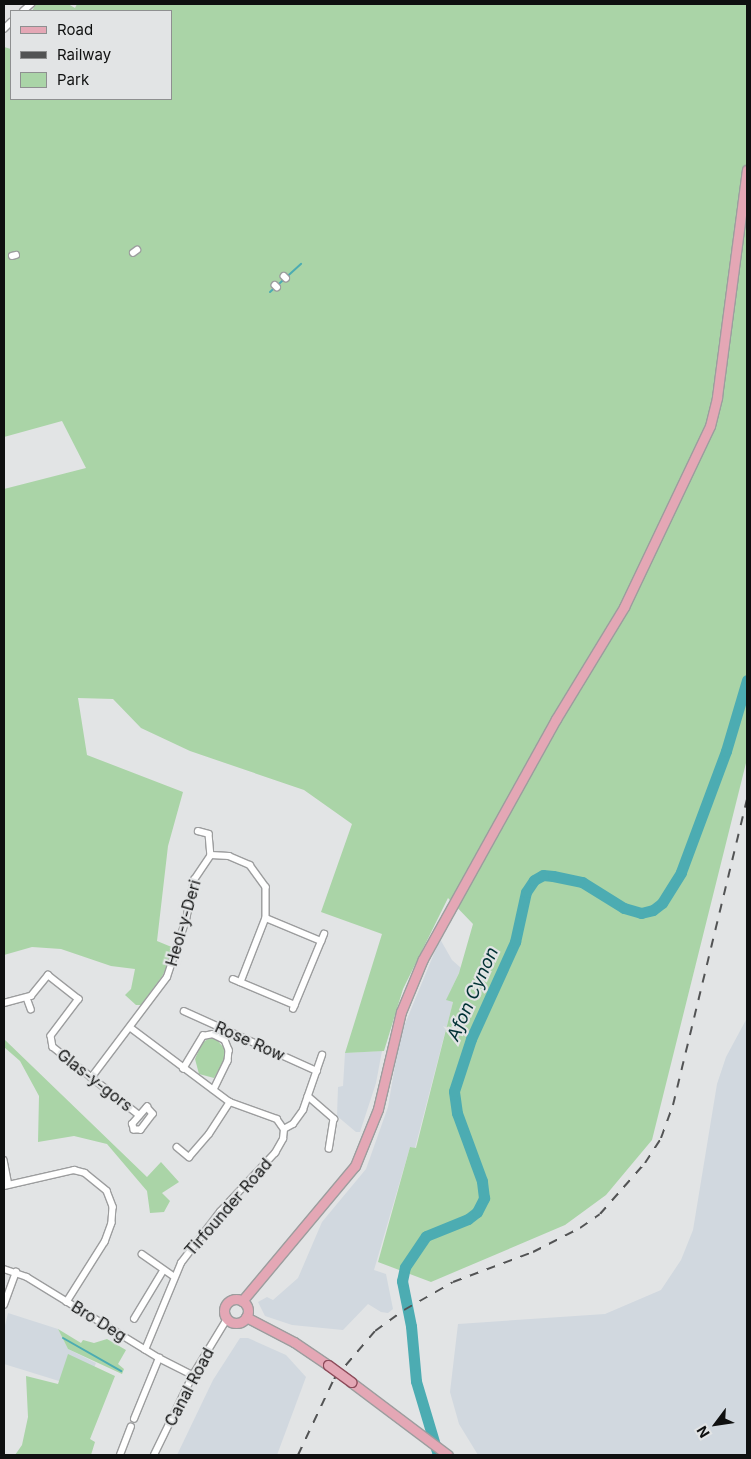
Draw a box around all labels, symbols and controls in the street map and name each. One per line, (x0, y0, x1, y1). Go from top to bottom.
legend (10, 10, 172, 100)
text: Road (57, 20, 93, 39)
text: Railway (57, 45, 111, 64)
text: Park (57, 70, 89, 89)
street label: Heol-y-Deri (162, 878, 204, 968)
water label: Afon Cynon (443, 944, 503, 1044)
street label: Rose Row (212, 1017, 288, 1065)
street label: Glas-y-gors (54, 1045, 136, 1115)
street label: Tirfounder Road (181, 1154, 275, 1260)
street label: Bro Deg (68, 1297, 130, 1345)
street label: Canal Road (160, 1344, 218, 1430)
north arrow (691, 1399, 741, 1449)
text: N (693, 1423, 713, 1441)

